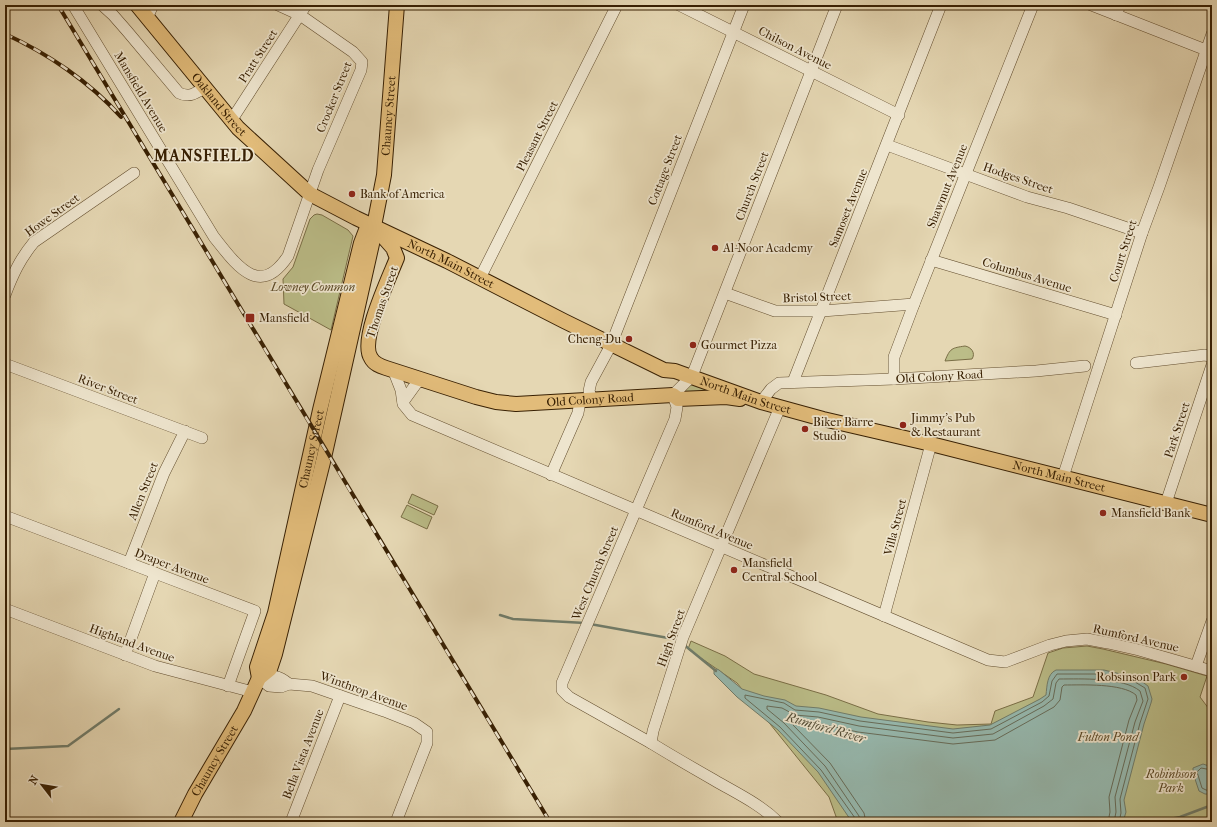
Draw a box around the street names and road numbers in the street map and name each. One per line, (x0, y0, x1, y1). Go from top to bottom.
street label: Chilson Avenue (756, 24, 834, 73)
street label: Pratt Street (236, 26, 281, 85)
street label: Mansfield Avenue (111, 49, 171, 135)
street label: Crocker Street (313, 59, 355, 135)
street label: Oakland Street (189, 70, 250, 140)
street label: Chauncy Street (379, 75, 399, 156)
street label: Pleasant Street (513, 98, 561, 174)
street label: Cottage Street (645, 132, 685, 207)
street label: Shawmut Avenue (924, 142, 970, 230)
street label: Church Street (732, 149, 772, 222)
street label: Hodges Street (981, 160, 1055, 197)
street label: Samoset Avenue (826, 167, 870, 249)
street label: Howe Street (22, 190, 83, 239)
street label: Court Street (1106, 217, 1140, 284)
street label: North Main Street (405, 236, 497, 291)
street label: Columbus Avenue (981, 255, 1073, 295)
street label: Thomas Street (363, 263, 401, 340)
street label: Bristol Street (782, 289, 852, 305)
street label: Old Colony Road (895, 367, 984, 386)
street label: River Street (76, 371, 141, 407)
street label: North Main Street (698, 374, 793, 417)
street label: Old Colony Road (546, 390, 635, 409)
street label: Park Street (1161, 400, 1193, 460)
street label: Chauncy Street (296, 408, 327, 490)
street label: North Main Street (1011, 458, 1108, 495)
street label: Allen Street (125, 459, 161, 523)
street label: Villa Street (881, 497, 909, 558)
street label: Rumford Avenue (669, 505, 755, 553)
street label: West Church Street (568, 523, 621, 623)
street label: Draper Avenue (133, 545, 211, 587)
street label: High Street (654, 607, 688, 669)
street label: Highland Avenue (87, 621, 177, 665)
street label: Rumford Avenue (1092, 621, 1180, 655)
street label: Winthrop Avenue (317, 668, 410, 713)
street label: Bella Vista Avenue (279, 707, 327, 801)
street label: Chauncy Street (188, 722, 241, 799)

